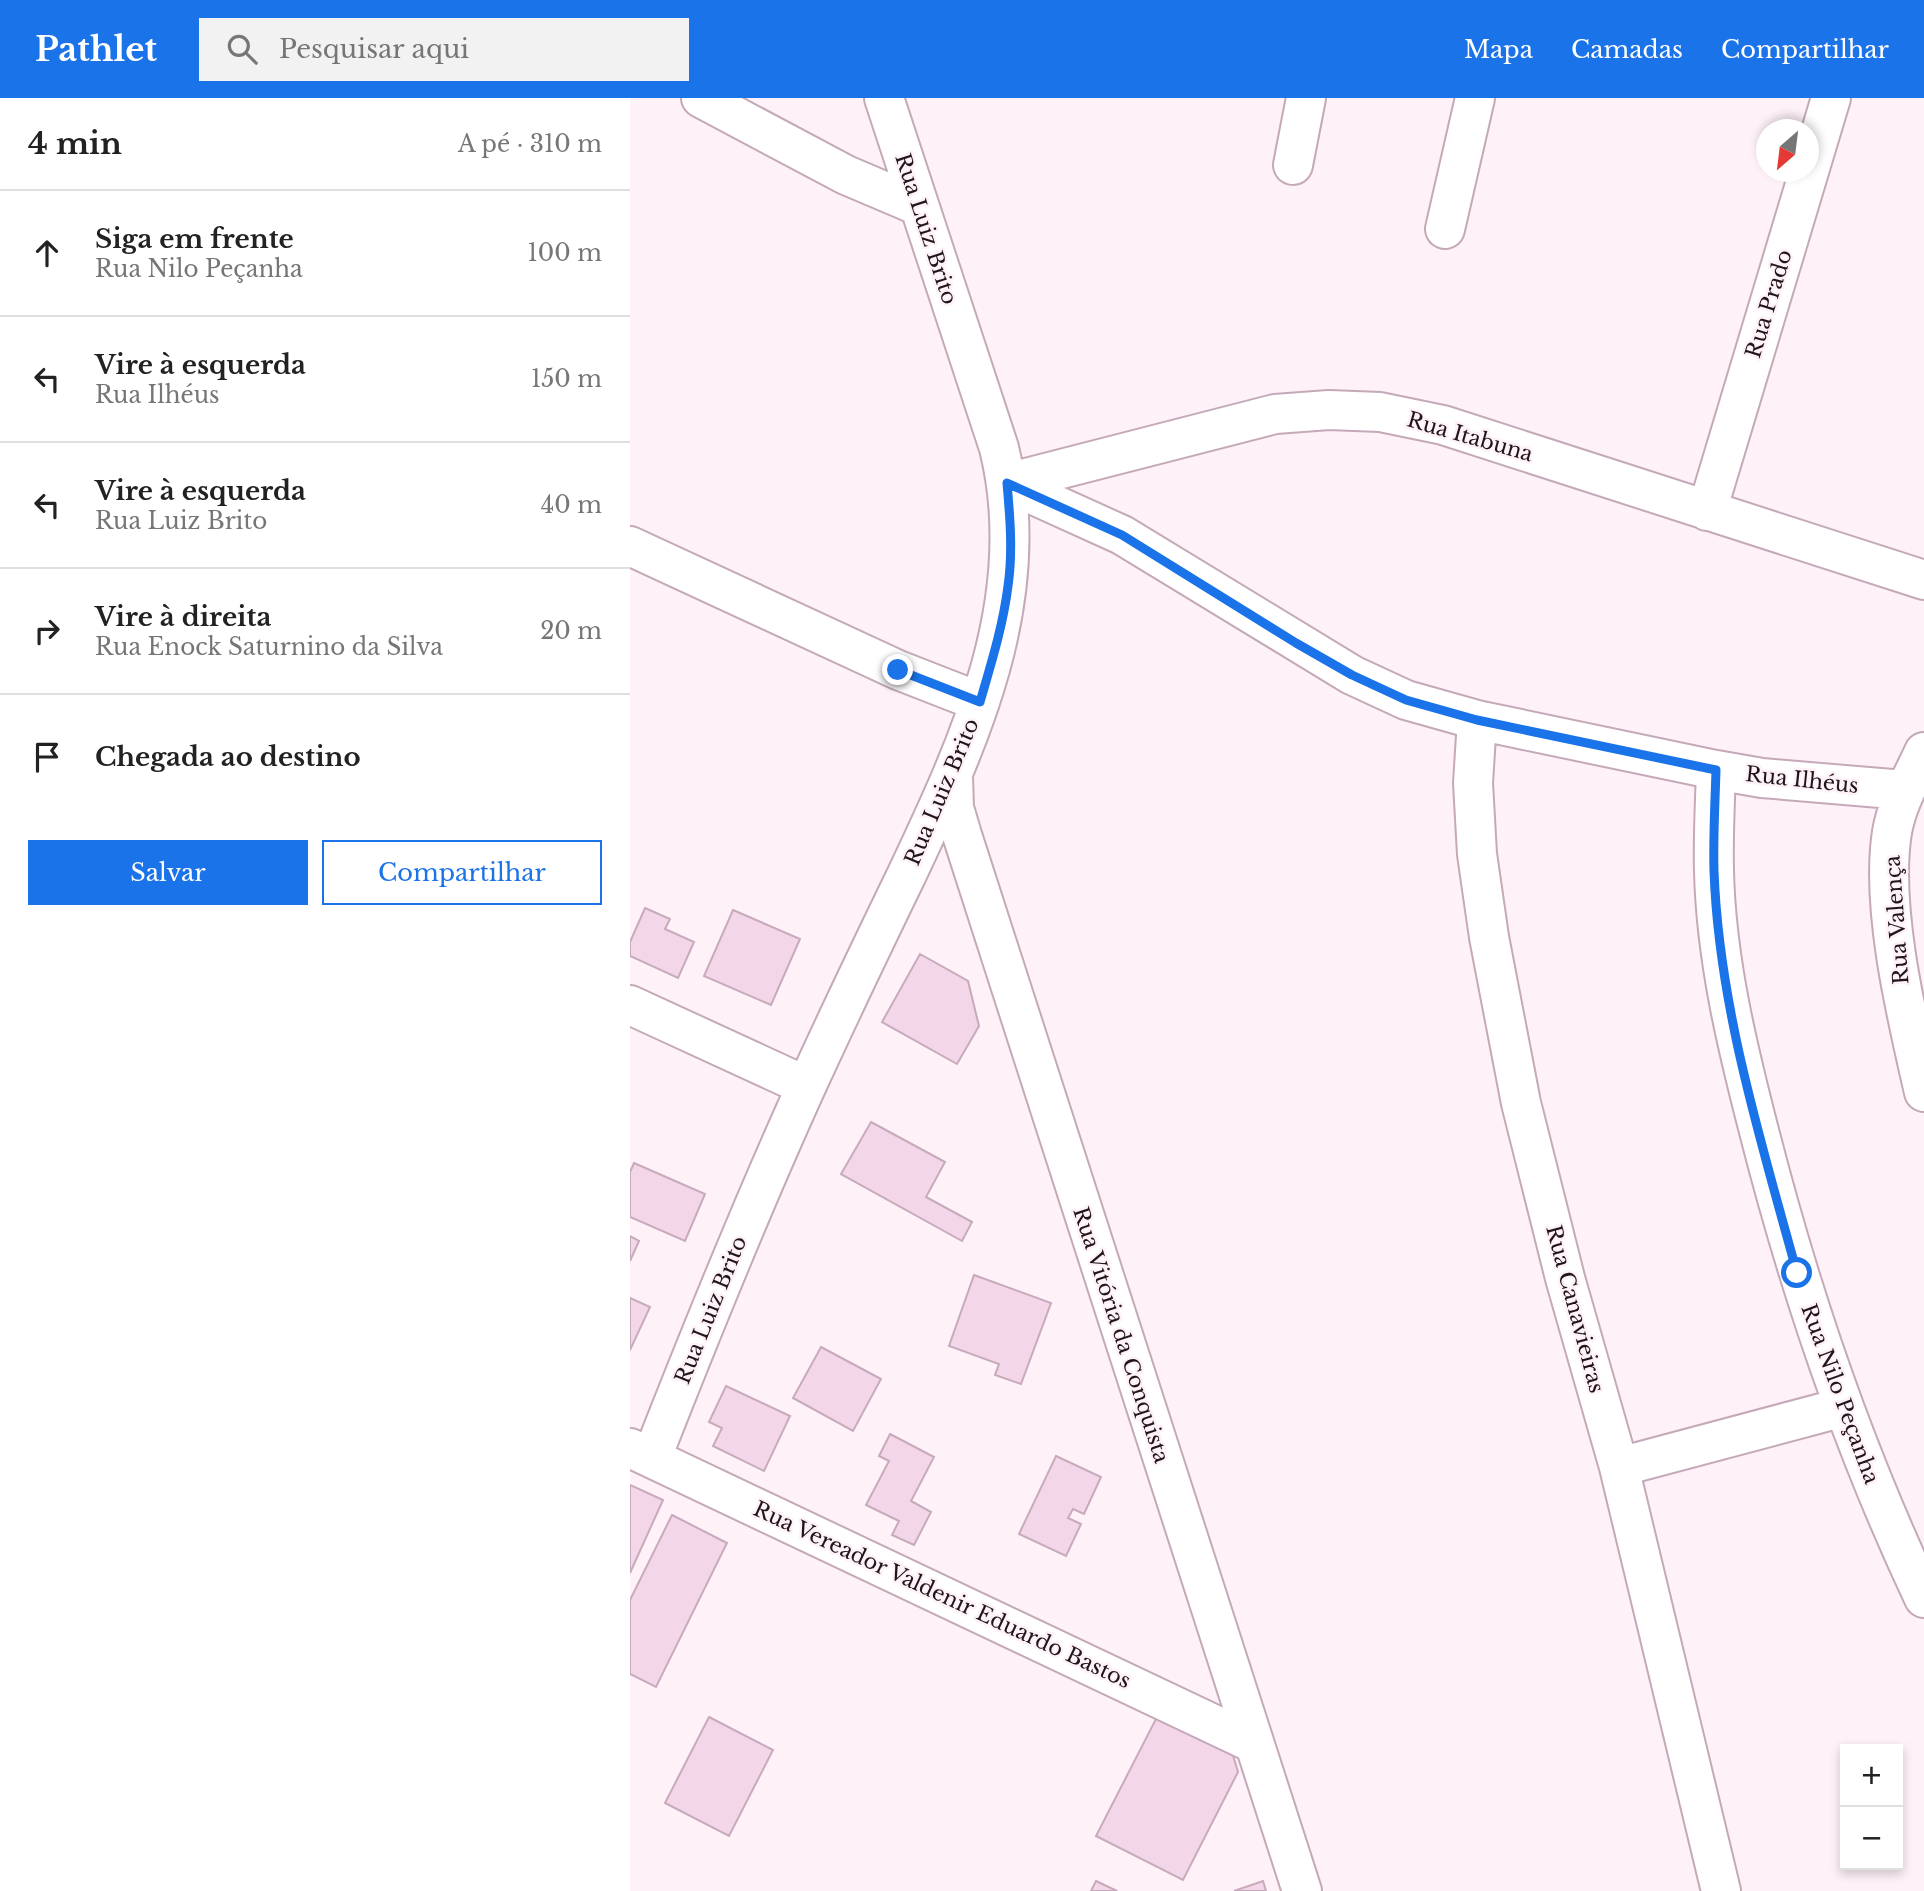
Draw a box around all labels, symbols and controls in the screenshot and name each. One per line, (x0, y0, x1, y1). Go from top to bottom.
search box (199, 18, 689, 81)
text: Pathlet (35, 29, 157, 70)
icon: search (223, 30, 261, 68)
text: Pesquisar aqui (279, 33, 469, 65)
text: Mapa (1464, 35, 1533, 64)
text: Camadas (1571, 35, 1683, 64)
text: Compartilhar (1721, 35, 1889, 64)
north arrow (1756, 119, 1819, 182)
text: 4 min (28, 125, 122, 162)
text: A pé · 310 m (458, 130, 602, 158)
street label: Rua Luiz Brito (889, 150, 963, 308)
text: Siga em frente (95, 223, 294, 255)
icon: ahead (28, 234, 66, 272)
text: 100 m (528, 239, 602, 267)
street label: Rua Prado (1740, 247, 1798, 361)
text: Rua Nilo Peçanha (95, 255, 303, 283)
text: Vire à esquerda (95, 349, 306, 381)
icon: left (28, 360, 66, 398)
text: 150 m (531, 365, 602, 393)
text: Rua Ilhéus (95, 381, 220, 409)
street label: Rua Itabuna (1404, 407, 1536, 467)
text: Vire à esquerda (95, 475, 306, 507)
icon: left (28, 486, 66, 524)
text: 40 m (541, 491, 602, 519)
text: Rua Luiz Brito (95, 507, 267, 535)
text: Vire à direita (95, 601, 271, 633)
icon: right (28, 612, 66, 650)
text: 20 m (540, 617, 602, 645)
text: Rua Enock Saturnino da Silva (95, 633, 443, 661)
route end (882, 654, 913, 685)
street label: Rua Luiz Brito (899, 715, 985, 869)
icon: arrive (28, 738, 66, 776)
text: Chegada ao destino (95, 741, 361, 773)
street label: Rua Ilhéus (1744, 761, 1860, 799)
button: Salvar (28, 840, 308, 905)
button: Compartilhar (322, 840, 602, 905)
street label: Rua Valença (1879, 854, 1914, 986)
street label: Rua Vitória da Conquista (1067, 1204, 1175, 1467)
street label: Rua Canavieiras (1540, 1222, 1610, 1396)
street label: Rua Luiz Brito (669, 1232, 753, 1388)
route start (1781, 1257, 1812, 1288)
street label: Rua Nilo Peçanha (1795, 1300, 1885, 1488)
street label: Rua Vereador Valdenir Eduardo Bastos (749, 1496, 1135, 1694)
map controls (1840, 1744, 1903, 1870)
button: + (1840, 1744, 1903, 1807)
button: − (1840, 1807, 1903, 1870)

